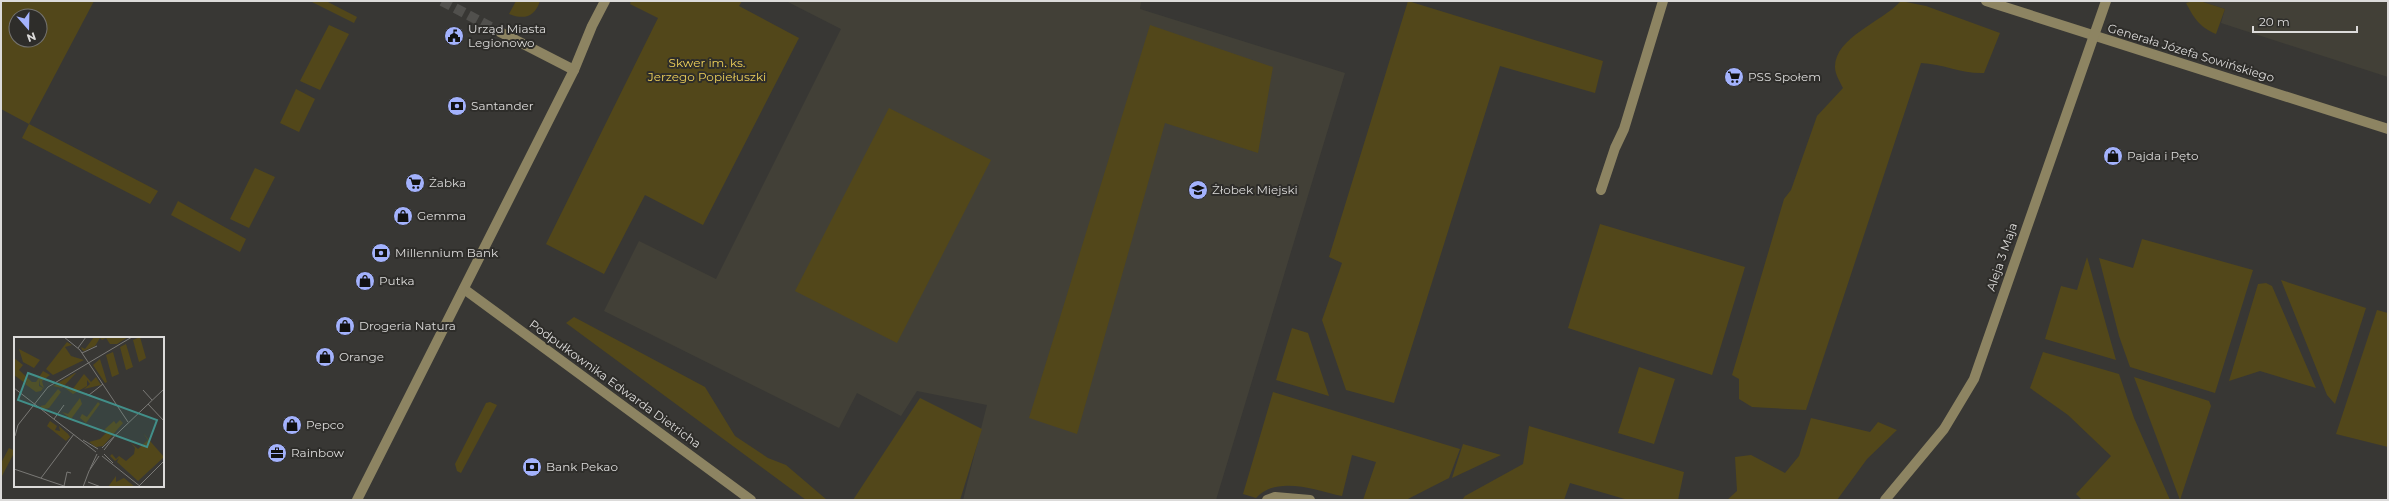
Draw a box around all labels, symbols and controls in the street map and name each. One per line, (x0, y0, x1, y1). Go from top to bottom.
north arrow (8, 8, 48, 48)
scale bar (2253, 8, 2357, 34)
text: 20 m (2259, 14, 2290, 29)
street label: Generała Józefa Sowińskiego (2106, 20, 2276, 85)
place label: Urząd Miasta Legionowo (468, 21, 546, 50)
public building icon: Urząd Miasta Legionowo (443, 25, 465, 47)
text: N (25, 29, 38, 45)
park label: Skwer im. ks. Jerzego Popiełuszki (647, 55, 766, 84)
supermarket icon: PSS Społem (1723, 66, 1745, 88)
place label: PSS Społem (1748, 69, 1821, 84)
bank icon: Santander (446, 95, 468, 117)
place label: Santander (471, 98, 534, 113)
shop icon: Pajda i Pęto (2102, 145, 2124, 167)
place label: Pajda i Pęto (2127, 148, 2198, 163)
supermarket icon: Żabka (404, 172, 426, 194)
place label: Żabka (429, 175, 466, 190)
school or university icon: Żłobek Miejski (1187, 179, 1209, 201)
place label: Żłobek Miejski (1212, 182, 1298, 197)
shop icon: Gemma (392, 205, 414, 227)
place label: Gemma (417, 208, 466, 223)
street label: Aleja 3 Maja (1983, 221, 2020, 293)
bank icon: Millennium Bank (370, 242, 392, 264)
place label: Millennium Bank (395, 245, 499, 260)
shop icon: Putka (354, 270, 376, 292)
place label: Putka (379, 273, 415, 288)
shop icon: Drogeria Natura (334, 315, 356, 337)
street label: Podpułkownika Edwarda Dietricha (526, 316, 704, 451)
place label: Drogeria Natura (359, 318, 456, 333)
inset map (14, 337, 164, 487)
shop icon: Orange (314, 346, 336, 368)
place label: Orange (339, 349, 384, 364)
shop icon: Pepco (281, 414, 303, 436)
place label: Pepco (306, 417, 344, 432)
office icon: Rainbow (266, 442, 288, 464)
place label: Rainbow (291, 445, 345, 460)
bank icon: Bank Pekao (521, 456, 543, 478)
place label: Bank Pekao (546, 459, 618, 474)

